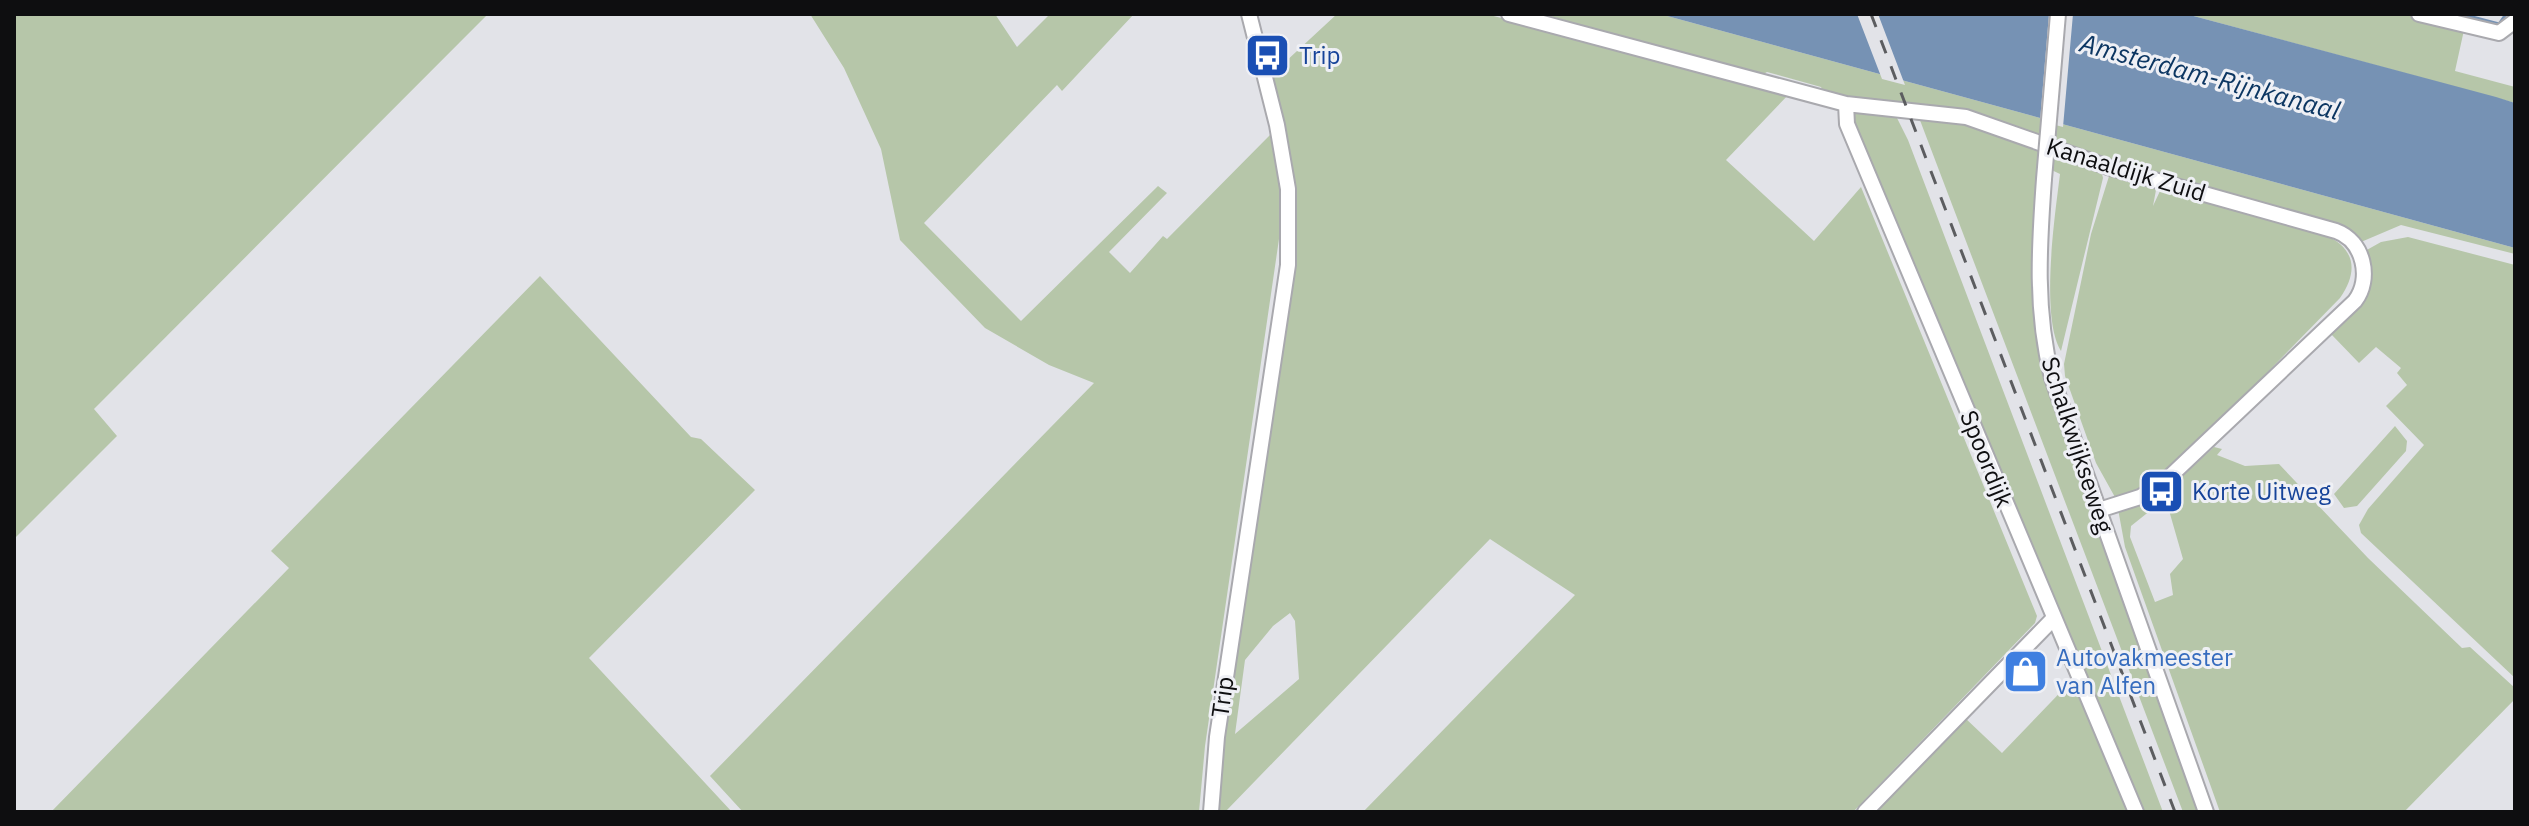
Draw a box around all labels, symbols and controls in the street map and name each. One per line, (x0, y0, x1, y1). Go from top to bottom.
water label: Amsterdam-Rijnkanaal (2076, 25, 2344, 127)
bus stop icon: Trip (1244, 32, 1292, 80)
place label: Trip (1299, 39, 1340, 71)
street label: Kanaaldijk Zuid (2043, 130, 2210, 208)
street label: Schalkwijkseweg (2034, 353, 2122, 537)
street label: Spoordijk (1953, 405, 2021, 512)
bus stop icon: Korte Uitweg (2137, 468, 2185, 516)
place label: Korte Uitweg (2192, 475, 2331, 507)
place label: Autovakmeester van Alfen (2056, 641, 2233, 701)
shop icon: Autovakmeester van Alfen (2001, 648, 2049, 696)
street label: Trip (1203, 674, 1241, 720)

